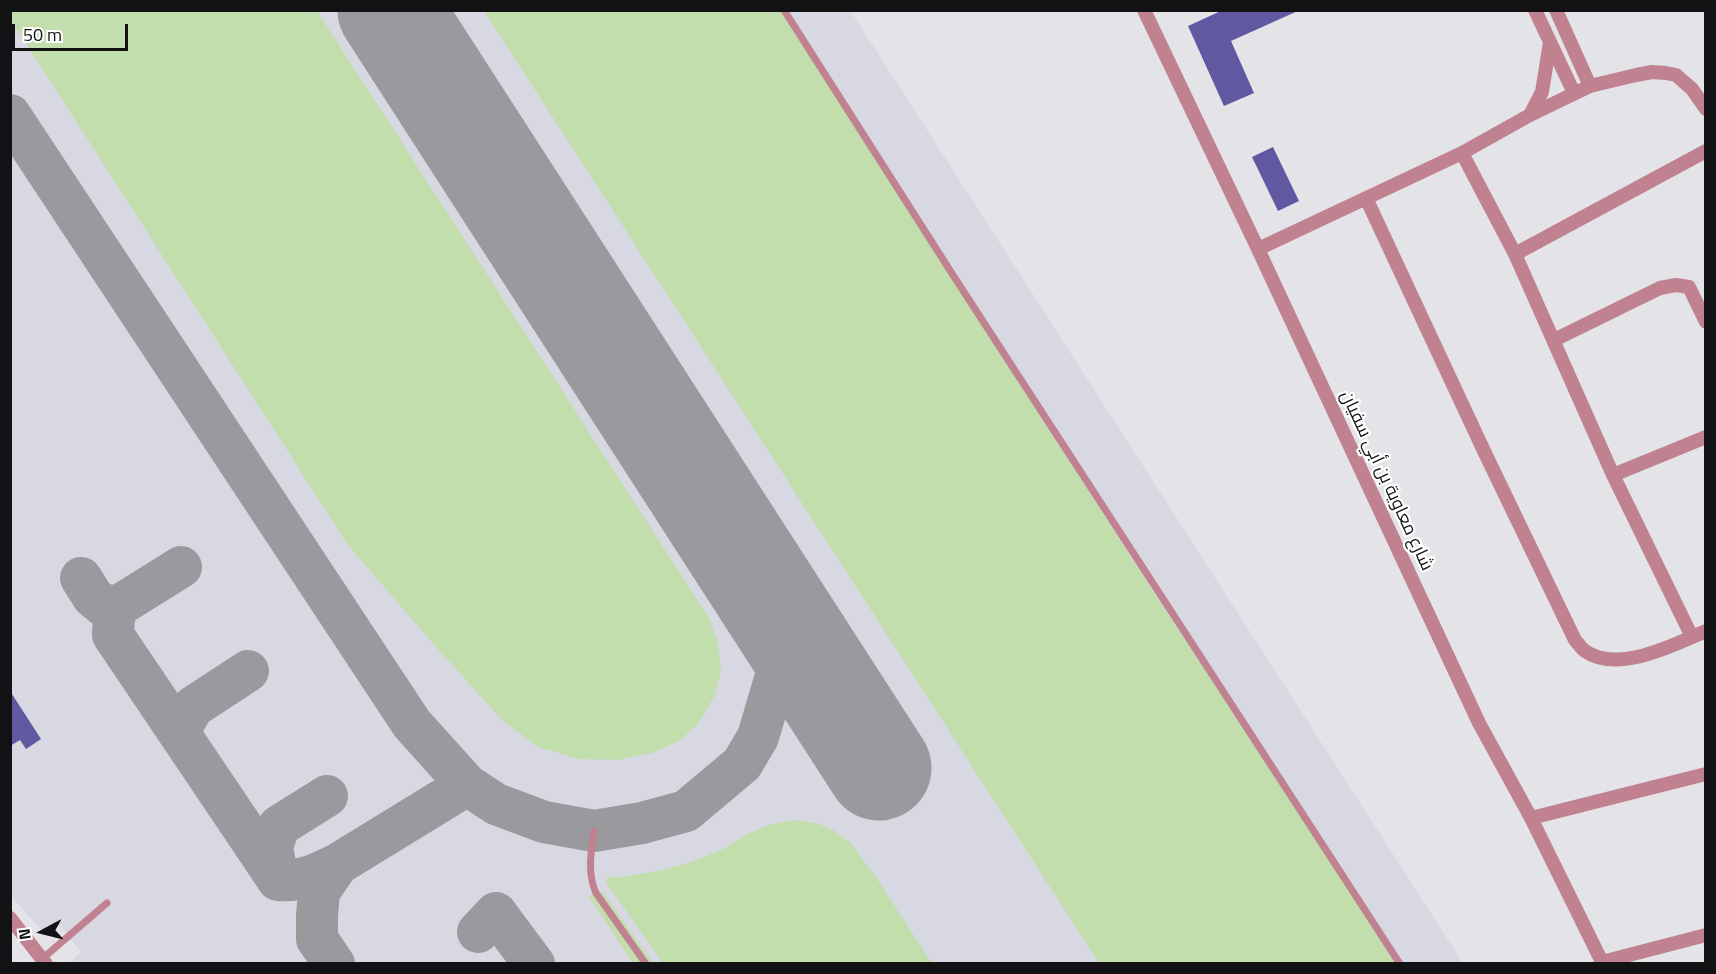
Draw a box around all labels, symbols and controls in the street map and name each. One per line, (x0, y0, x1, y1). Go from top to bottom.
scale bar (15, 12, 130, 50)
text: 50 m (23, 21, 62, 48)
street label: شارع معاوية بن أبي سفيان (1335, 388, 1437, 574)
north arrow (12, 902, 72, 962)
text: N (12, 927, 37, 941)

